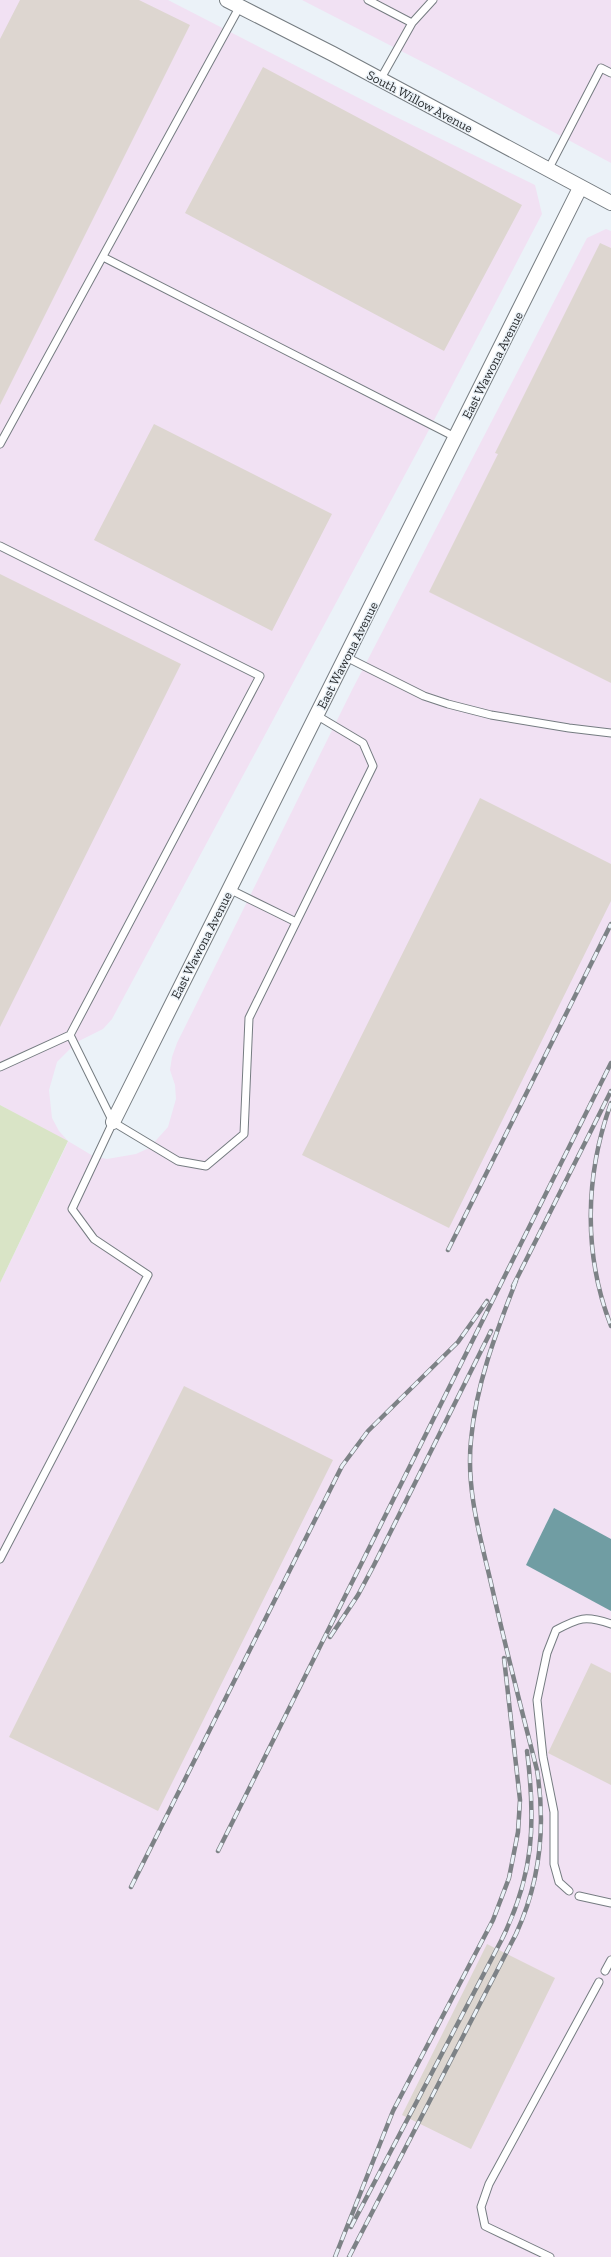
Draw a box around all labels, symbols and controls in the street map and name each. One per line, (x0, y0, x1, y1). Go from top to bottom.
street label: South Willow Avenue (364, 67, 475, 136)
street label: East Wawona Avenue (459, 309, 526, 421)
street label: East Wawona Avenue (314, 599, 381, 711)
street label: East Wawona Avenue (168, 889, 235, 1001)

